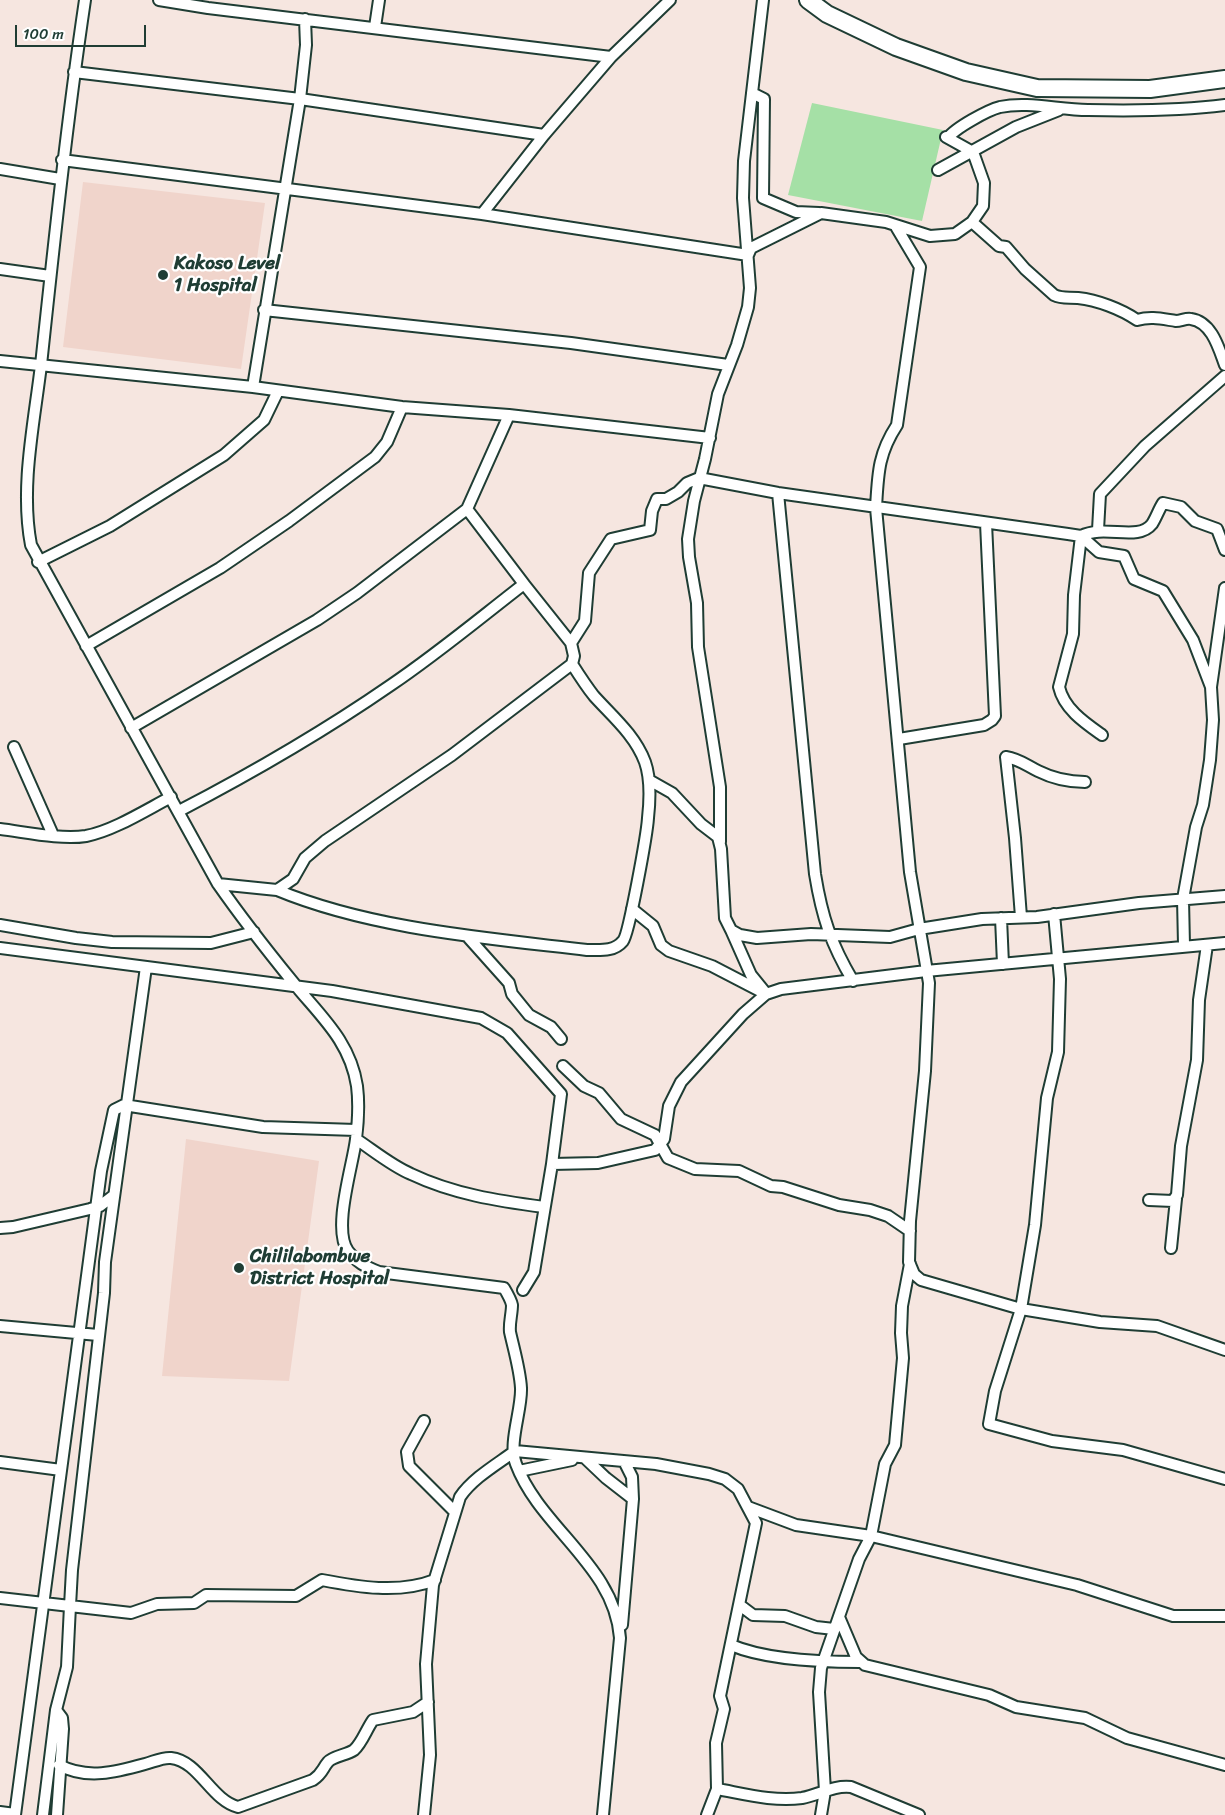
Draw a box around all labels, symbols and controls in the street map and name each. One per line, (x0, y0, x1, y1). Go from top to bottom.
scale bar (18, 15, 149, 47)
text: 100 m (23, 21, 64, 47)
place label: Kakoso Level 1 Hospital (174, 253, 280, 297)
marker: Kakoso Level 1 Hospital (156, 268, 170, 282)
place label: Chililabombwe District Hospital (250, 1246, 389, 1290)
marker: Chililabombwe District Hospital (232, 1261, 246, 1275)

